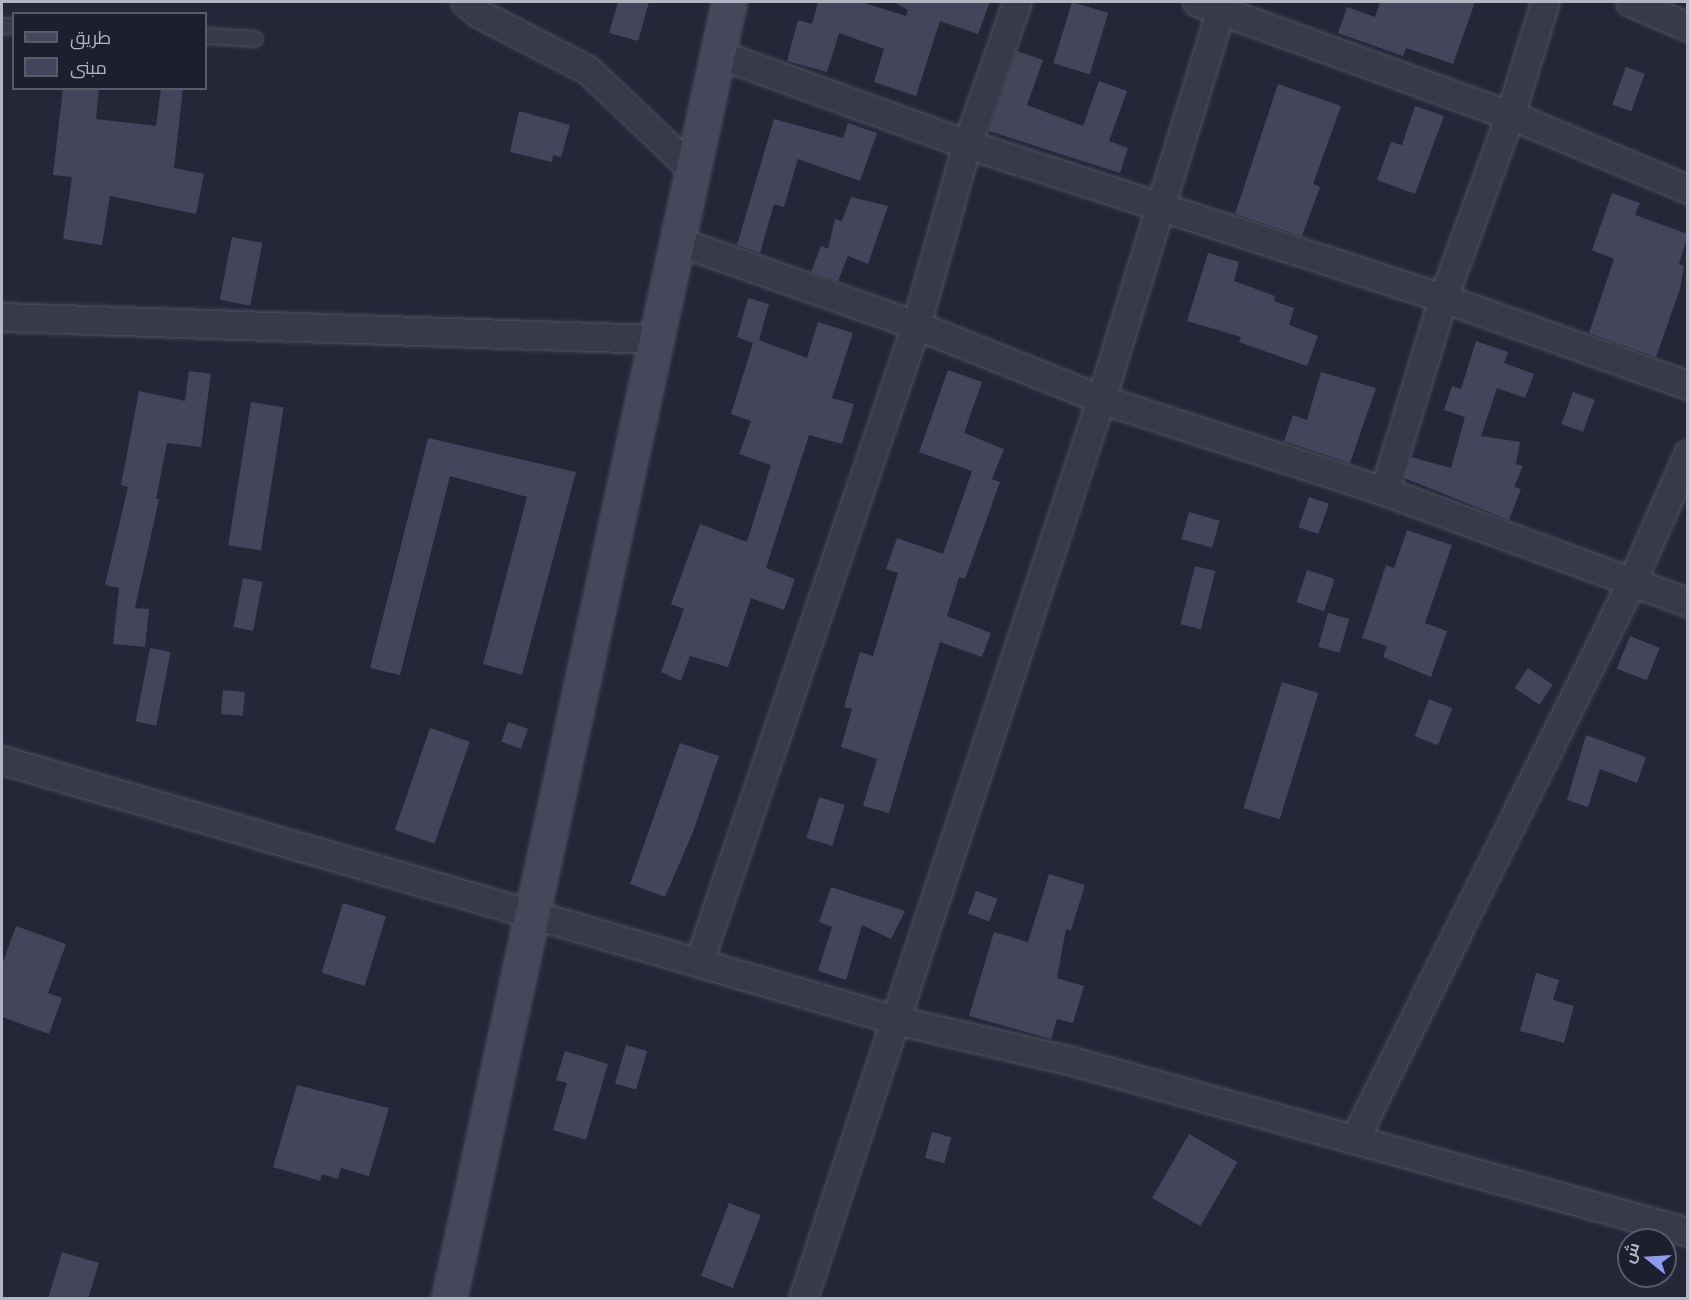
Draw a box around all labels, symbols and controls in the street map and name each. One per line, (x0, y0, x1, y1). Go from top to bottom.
legend (12, 12, 207, 90)
text: طريق (70, 27, 111, 49)
text: مبنى (70, 57, 107, 79)
north arrow (1617, 1228, 1677, 1288)
text: ش (1619, 1240, 1644, 1266)

